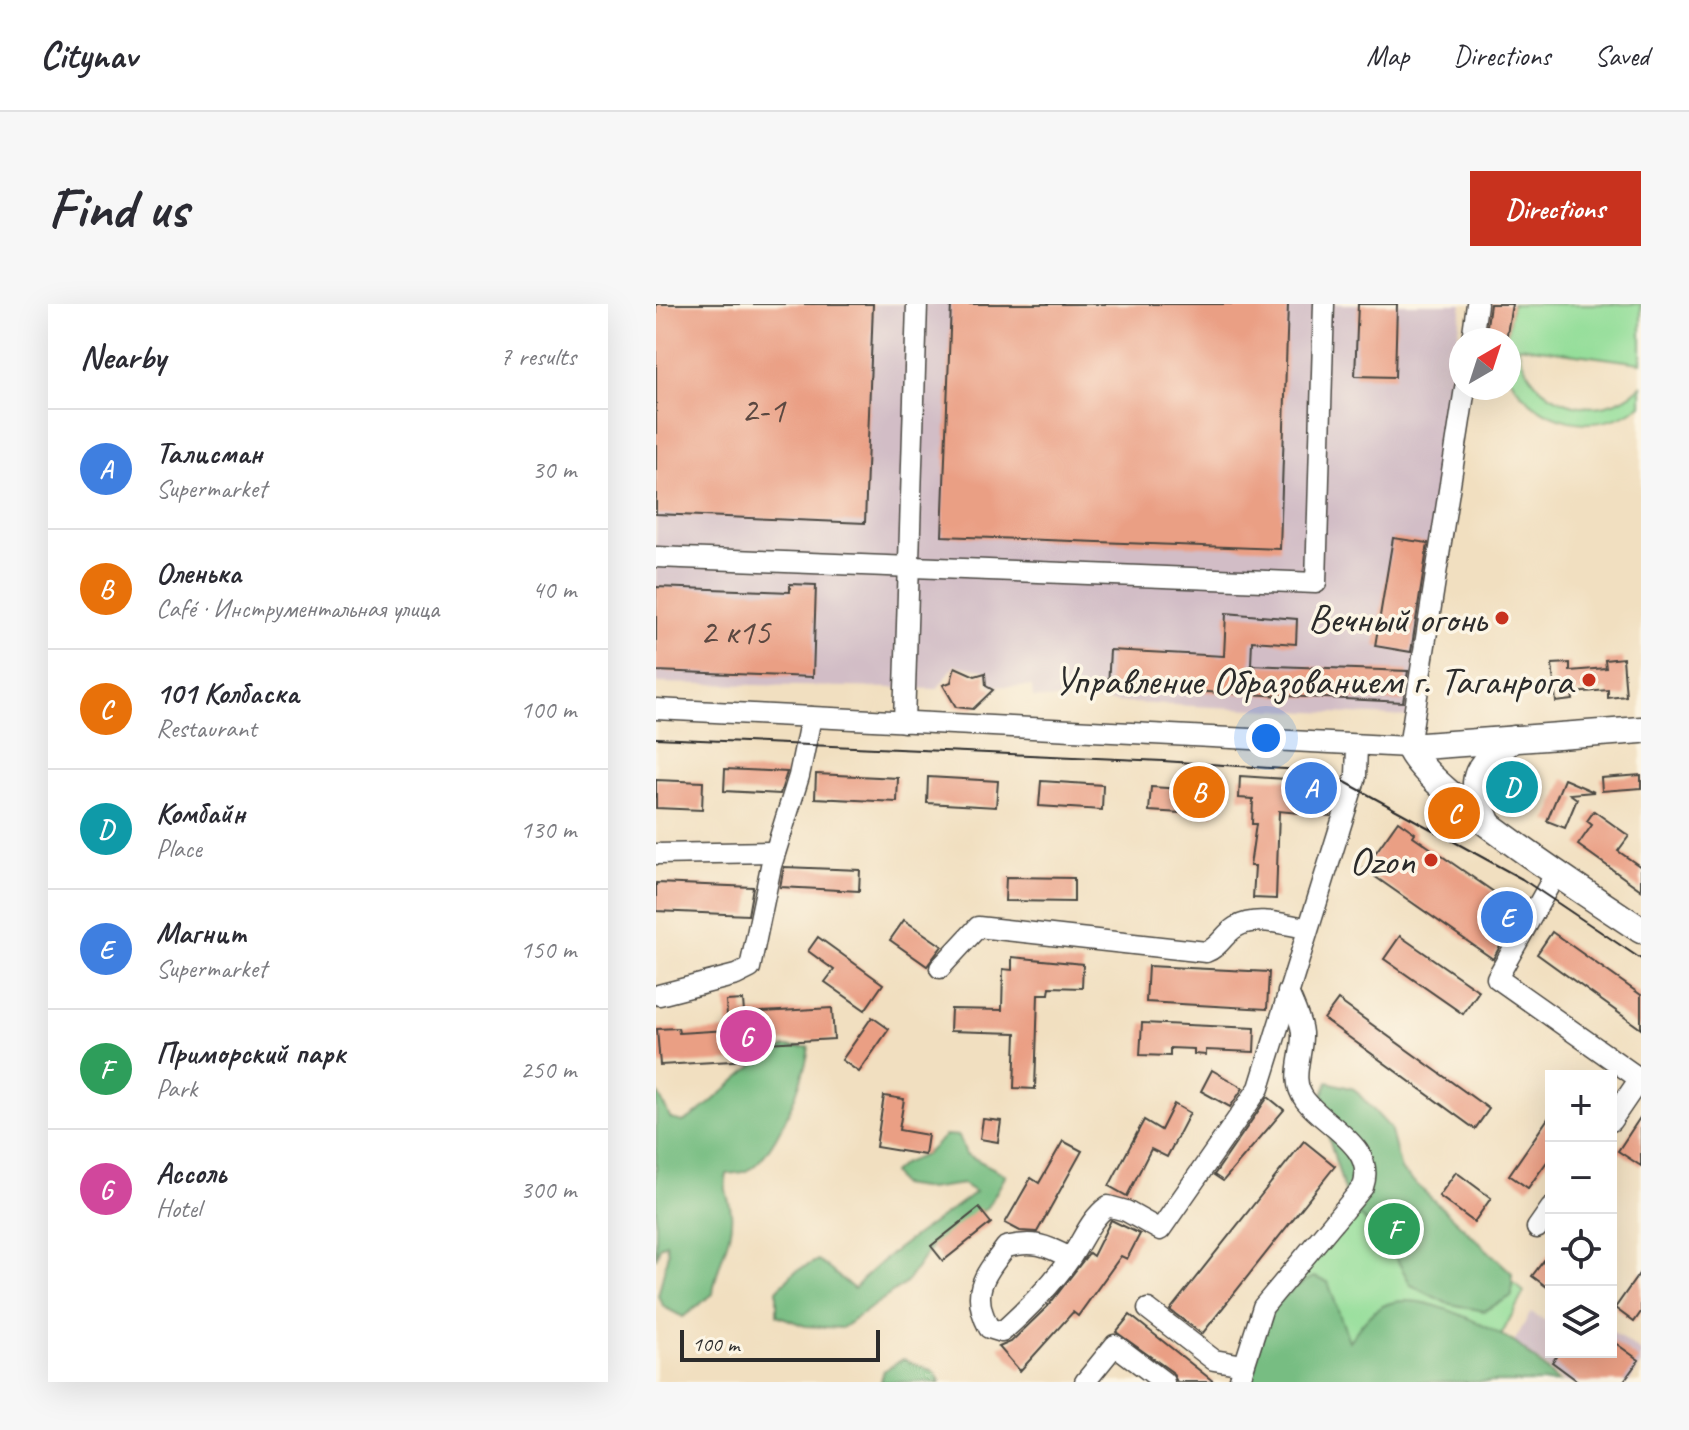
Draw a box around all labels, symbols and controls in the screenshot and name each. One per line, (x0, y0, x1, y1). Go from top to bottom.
text: Citynav (40, 32, 137, 79)
text: Map (1366, 38, 1409, 73)
text: Directions (1453, 38, 1551, 73)
text: Saved (1595, 38, 1649, 73)
button: Directions (1470, 171, 1641, 246)
text: Find us (48, 173, 188, 244)
north arrow (1449, 328, 1521, 400)
text: Nearby (80, 335, 166, 378)
text: 7 results (500, 340, 576, 373)
house number: 2-1 (741, 387, 787, 433)
text: Талисман (156, 434, 263, 472)
text: A (99, 453, 113, 486)
text: 30 m (532, 453, 576, 486)
text: Supermarket (156, 472, 267, 505)
text: Оленька (156, 554, 241, 592)
text: B (99, 573, 113, 606)
text: 40 m (532, 573, 576, 606)
text: Café · Инструментальная улица (156, 592, 439, 625)
place label: Вечный огонь (1308, 594, 1489, 644)
house number: 2 к15 (700, 609, 772, 655)
marker: Вечный огонь (1493, 609, 1511, 627)
place label: Управление Образованием г. Таганрога (1054, 656, 1576, 706)
marker: Управление Образованием г. Таганрога (1580, 671, 1598, 689)
text: 101 Колбаска (156, 674, 299, 712)
text: C (100, 693, 112, 726)
text: 100 m (520, 693, 576, 726)
text: Restaurant (156, 712, 257, 745)
your location (1246, 718, 1286, 758)
pin: D (1486, 757, 1538, 817)
pin: A (1285, 758, 1337, 818)
pin: B (1173, 762, 1225, 822)
pin: C (1428, 783, 1480, 843)
text: Комбайн (156, 794, 245, 832)
text: D (98, 813, 114, 846)
text: 130 m (520, 813, 576, 846)
text: Place (156, 832, 202, 865)
place label: Ozon (1349, 836, 1416, 886)
marker: Ozon (1422, 851, 1440, 869)
pin: E (1481, 887, 1533, 947)
text: Магнит (156, 914, 247, 952)
text: E (99, 933, 113, 966)
text: 150 m (520, 933, 576, 966)
text: Supermarket (156, 952, 267, 985)
pin: G (720, 1006, 772, 1066)
text: Приморский парк (156, 1034, 346, 1072)
text: F (100, 1053, 112, 1086)
text: 250 m (520, 1053, 576, 1086)
map controls (1545, 1070, 1617, 1358)
button: + (1545, 1070, 1617, 1142)
text: Park (156, 1072, 197, 1105)
button: − (1545, 1142, 1617, 1214)
text: Ассоль (156, 1154, 226, 1192)
text: G (100, 1173, 112, 1206)
text: 300 m (520, 1173, 576, 1206)
text: Hotel (156, 1192, 201, 1225)
pin: F (1368, 1199, 1420, 1259)
button: locate (1545, 1214, 1617, 1286)
button: layers (1545, 1286, 1617, 1358)
scale bar (680, 1326, 880, 1362)
text: 100 m (692, 1330, 739, 1358)

